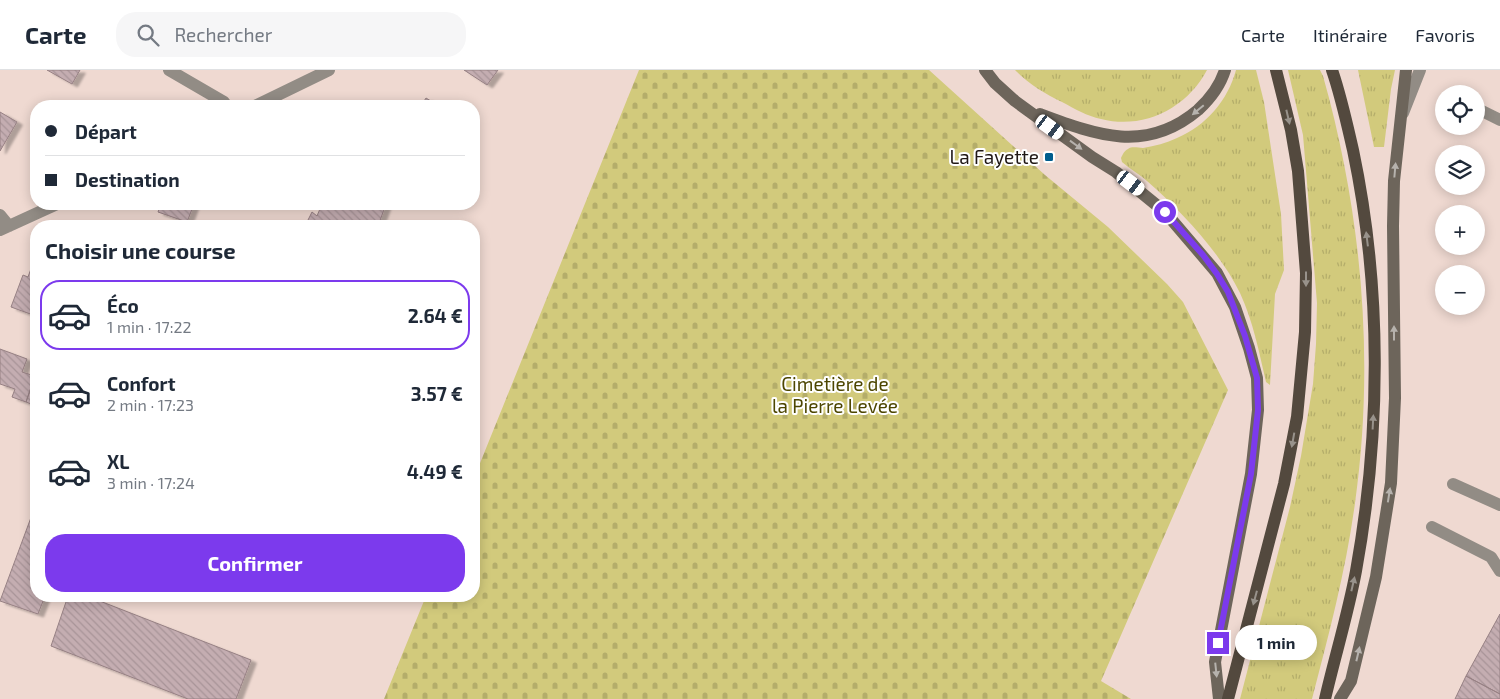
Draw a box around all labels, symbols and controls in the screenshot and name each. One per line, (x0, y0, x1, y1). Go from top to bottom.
search box (116, 12, 466, 57)
text: Carte (25, 20, 86, 49)
icon: search (134, 21, 162, 49)
text: Rechercher (174, 23, 272, 46)
text: Carte (1241, 24, 1285, 46)
text: Itinéraire (1313, 24, 1387, 46)
text: Favoris (1415, 24, 1475, 46)
map controls (1435, 85, 1485, 315)
button: locate (1435, 85, 1485, 135)
one-way arrow (1192, 104, 1205, 115)
one-way arrow (1284, 110, 1292, 125)
car (1033, 112, 1066, 142)
text: Départ (75, 120, 137, 143)
one-way arrow (1069, 140, 1082, 151)
place label: La Fayette (950, 145, 1039, 168)
button: layers (1435, 145, 1485, 195)
marker: La Fayette (1043, 151, 1055, 163)
one-way arrow (1391, 162, 1399, 178)
text: Destination (75, 168, 180, 191)
car (1114, 168, 1147, 198)
route start (1154, 201, 1176, 223)
button: + (1435, 205, 1485, 255)
one-way arrow (1363, 230, 1371, 246)
text: Choisir une course (45, 237, 236, 263)
button: − (1435, 265, 1485, 315)
one-way arrow (1302, 271, 1310, 287)
icon: car (47, 293, 92, 338)
text: Éco (107, 294, 139, 317)
text: 2.64 € (408, 304, 463, 327)
text: 1 min · 17:22 (107, 317, 191, 336)
one-way arrow (1390, 324, 1398, 340)
icon: car (47, 371, 92, 416)
text: Confort (107, 372, 175, 395)
park label: Cimetière de la Pierre Levée (772, 372, 898, 417)
text: 3.57 € (411, 382, 463, 405)
text: 2 min · 17:23 (107, 395, 194, 414)
one-way arrow (1369, 414, 1377, 430)
one-way arrow (1288, 433, 1296, 449)
icon: car (47, 449, 92, 494)
text: XL (107, 450, 129, 473)
text: 4.49 € (407, 460, 463, 483)
text: 3 min · 17:24 (107, 473, 195, 492)
one-way arrow (1386, 486, 1394, 502)
button: Confirmer (45, 534, 465, 592)
one-way arrow (1349, 576, 1357, 591)
one-way arrow (1250, 591, 1258, 606)
callout: 1 min (1236, 626, 1318, 660)
route end (1207, 632, 1229, 654)
text: 1 min (1257, 633, 1295, 652)
one-way arrow (1354, 647, 1362, 662)
one-way arrow (1212, 662, 1220, 678)

